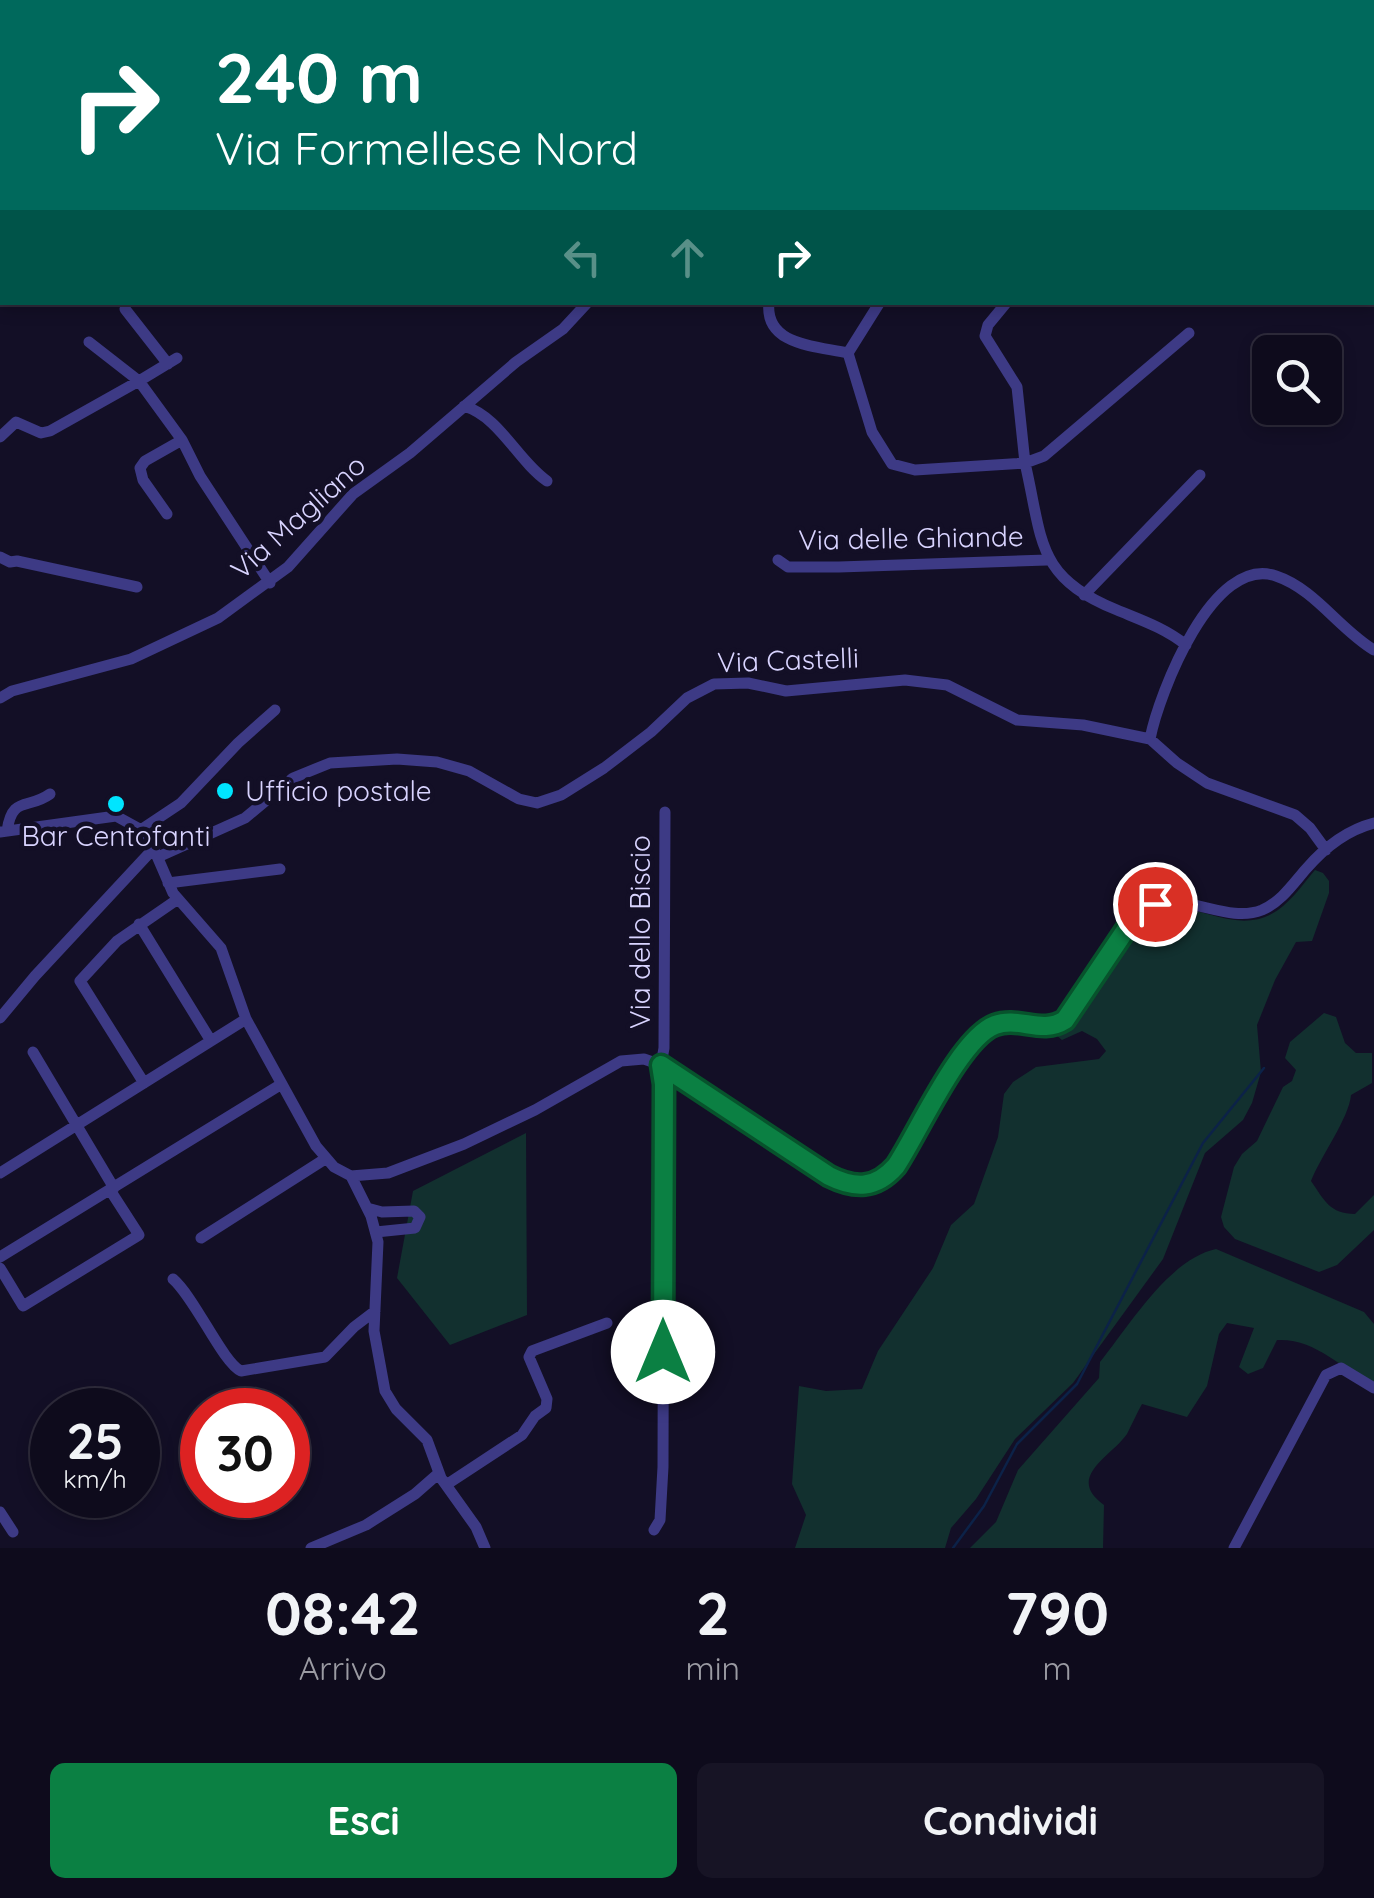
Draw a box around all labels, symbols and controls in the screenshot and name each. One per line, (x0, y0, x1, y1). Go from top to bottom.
text: 240 m (215, 33, 423, 121)
icon: right (50, 40, 180, 170)
text: Via Formellese Nord (215, 120, 638, 176)
icon: left (555, 230, 610, 285)
icon: ahead (660, 230, 715, 285)
icon: right (765, 230, 820, 285)
map controls (1252, 335, 1342, 425)
button: search (1252, 335, 1342, 425)
street label: Via Magliano (223, 447, 372, 586)
street label: Via delle Ghiande (798, 518, 1024, 557)
street label: Via Castelli (717, 640, 859, 679)
place label: Ufficio postale (245, 773, 432, 808)
marker: Ufficio postale (214, 780, 236, 802)
marker: Bar Centofanti (105, 793, 127, 815)
place label: Bar Centofanti (22, 818, 210, 853)
street label: Via dello Biscio (622, 835, 657, 1029)
pin (1113, 862, 1198, 947)
icon: arrive (1128, 877, 1183, 932)
position arrow (611, 1300, 715, 1404)
speed limit sign: 30 (180, 1388, 310, 1518)
text: 25 (66, 1409, 124, 1472)
text: km/h (63, 1463, 127, 1494)
text: 08:42 (265, 1575, 421, 1650)
text: 2 (696, 1575, 730, 1650)
text: 790 (1005, 1575, 1109, 1650)
text: Arrivo (299, 1648, 387, 1688)
text: min (686, 1648, 740, 1688)
text: m (1042, 1648, 1072, 1688)
button: Esci (50, 1763, 677, 1878)
button: Condividi (697, 1763, 1324, 1878)

